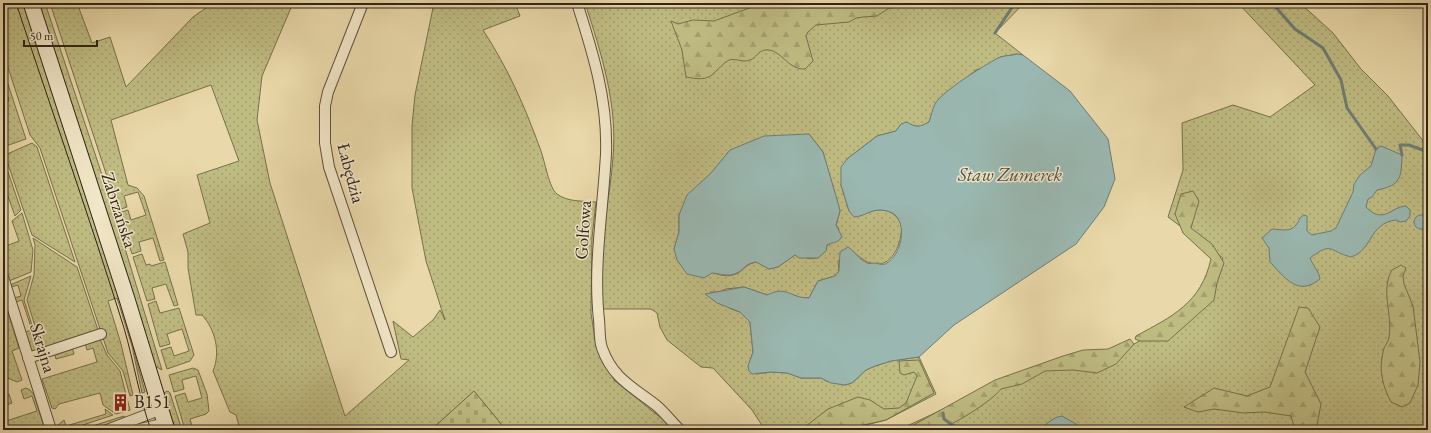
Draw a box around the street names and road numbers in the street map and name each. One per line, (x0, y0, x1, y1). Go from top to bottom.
street label: Łabędzia (332, 140, 371, 206)
street label: Zabrzańska (96, 169, 143, 251)
street label: Golfowa (569, 199, 596, 260)
street label: Skrajna (25, 320, 62, 376)

